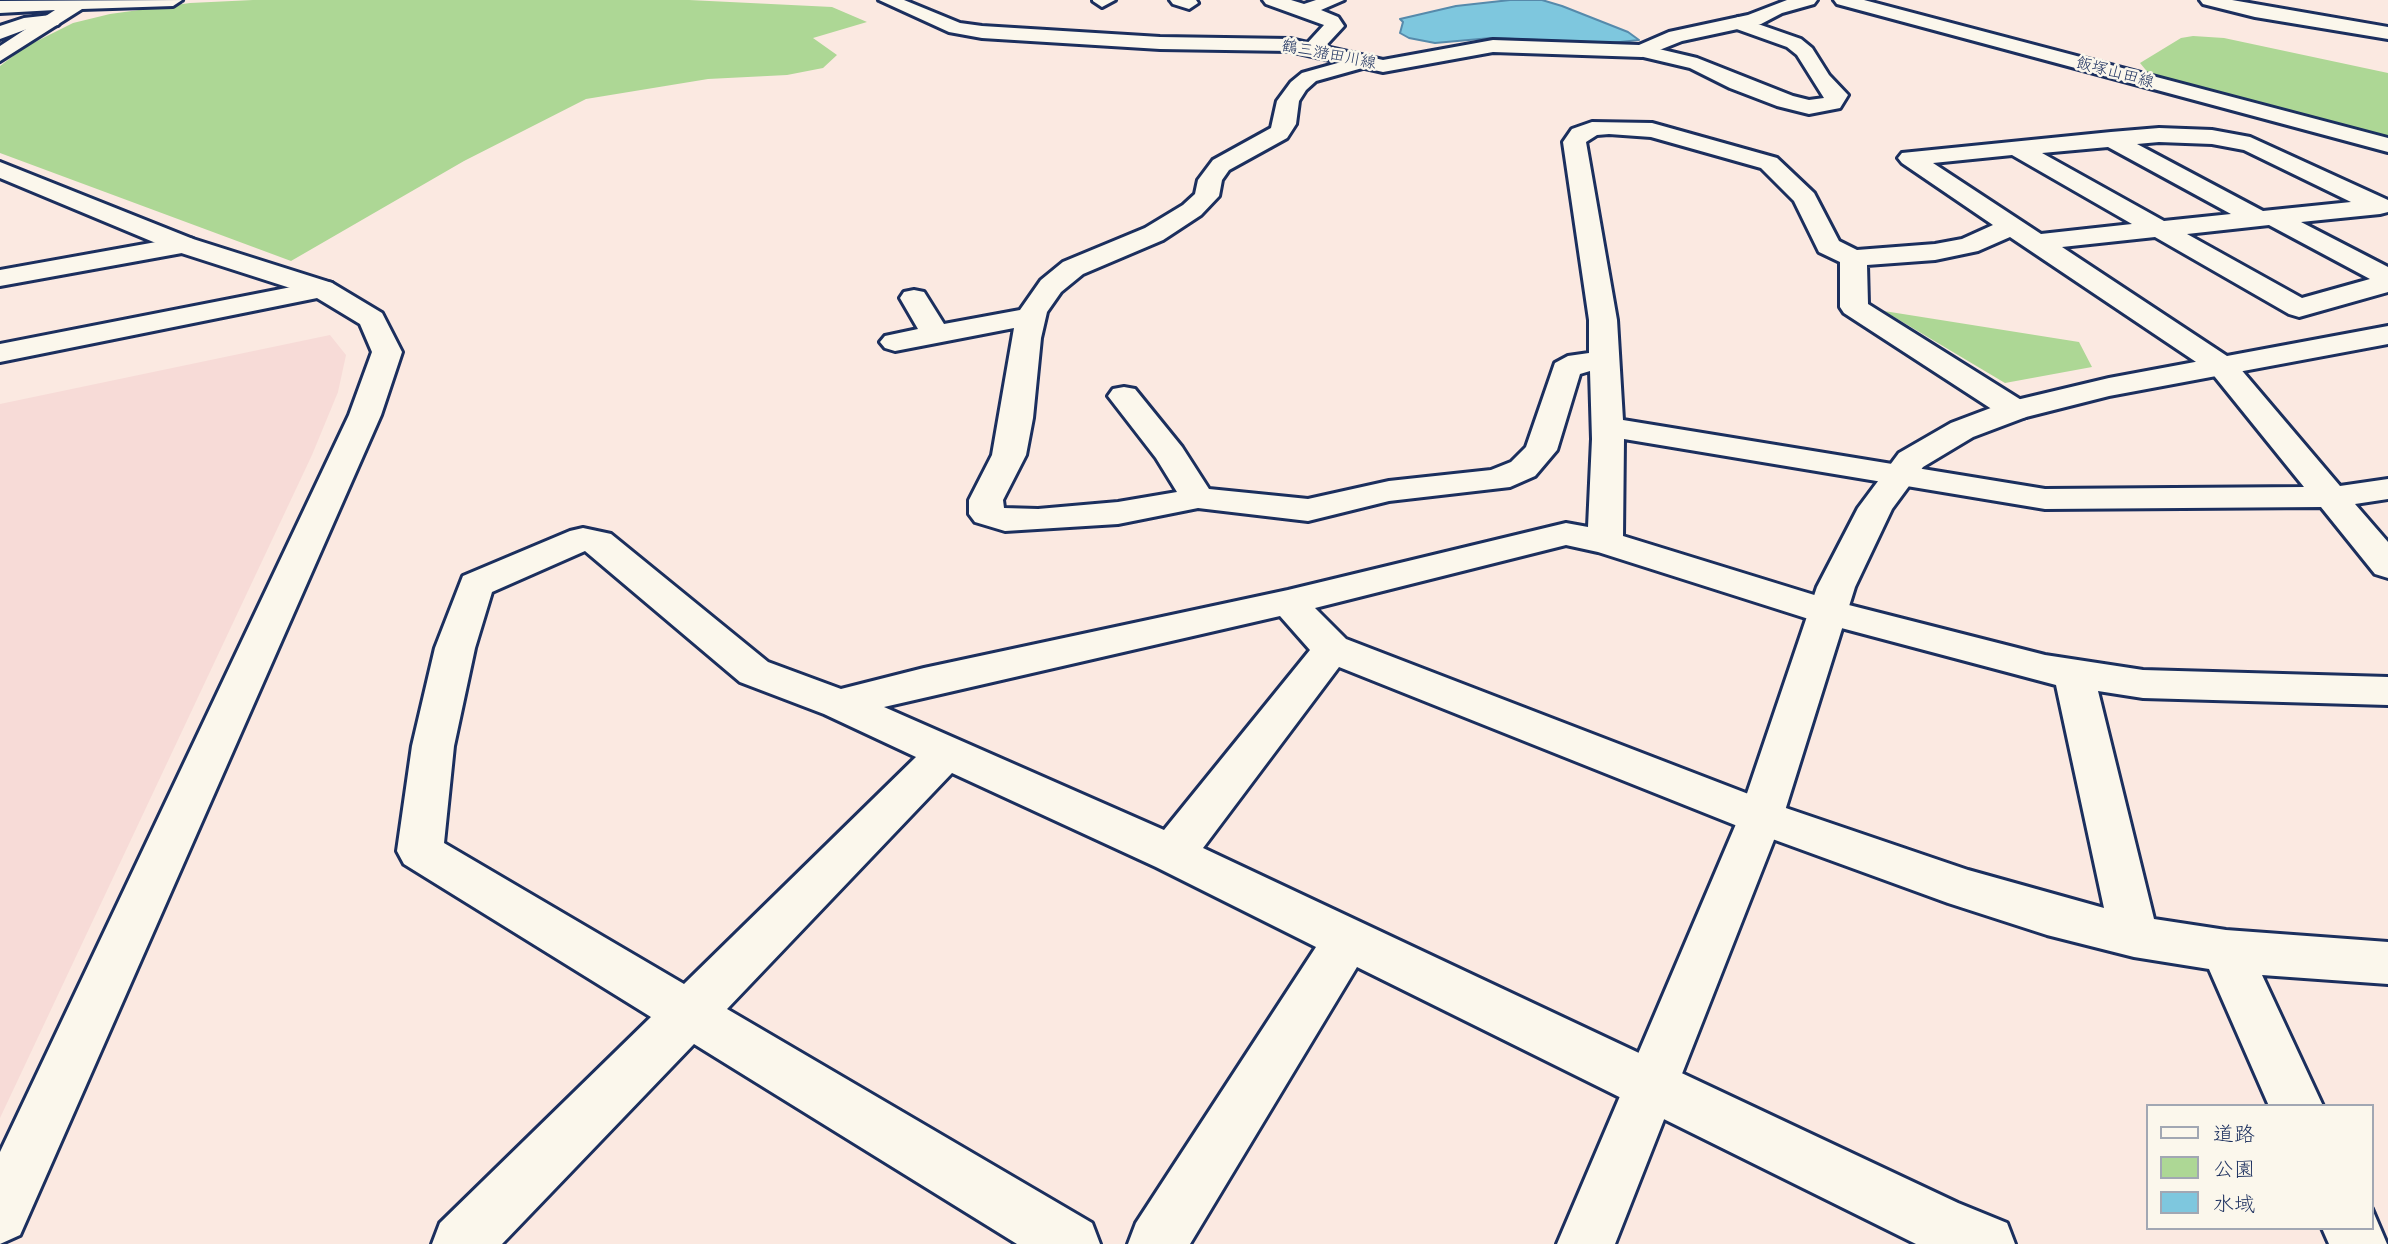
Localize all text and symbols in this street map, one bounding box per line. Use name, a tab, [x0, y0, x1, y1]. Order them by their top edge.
street label: 鶴三潴田川線	[1280, 36, 1378, 74]
street label: 飯塚山田線	[2074, 53, 2156, 93]
legend	[2146, 1104, 2374, 1230]
text: 道路	[2213, 1120, 2255, 1148]
text: 公園	[2213, 1155, 2255, 1183]
text: 水域	[2213, 1190, 2255, 1218]

